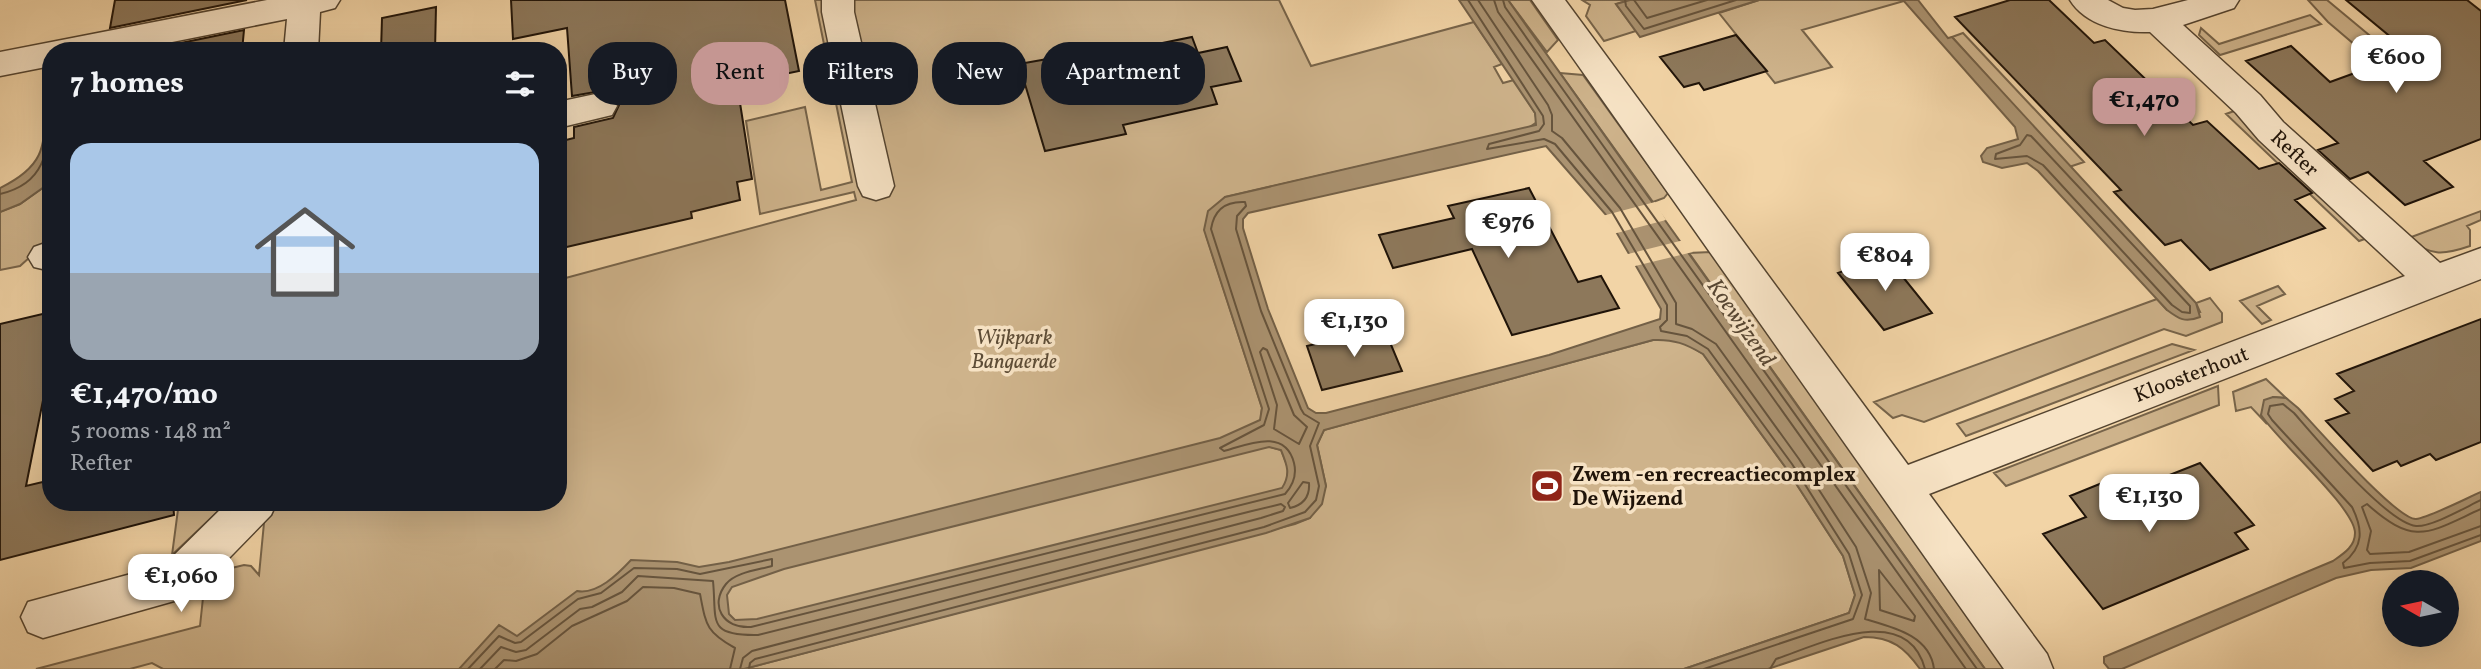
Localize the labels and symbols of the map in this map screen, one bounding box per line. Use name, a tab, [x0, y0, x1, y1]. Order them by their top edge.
pin: €600	[2355, 36, 2437, 95]
pin: €1,470	[2087, 78, 2201, 138]
street label: Refter	[2263, 124, 2325, 184]
pin: €976	[1467, 201, 1549, 260]
pin: €804	[1844, 233, 1926, 293]
water label: Koewijzend	[1698, 273, 1782, 374]
pin: €1,130	[1297, 300, 1411, 359]
park label: Wijkpark Bangaerde	[971, 324, 1057, 377]
street label: Kloosterhout	[2130, 340, 2253, 411]
place label: Zwem -en recreactiecomplex De Wijzend	[1572, 461, 1856, 514]
sports icon: Zwem -en recreactiecomplex De Wijzend	[1528, 467, 1566, 505]
pin: €1,130	[2092, 475, 2206, 534]
pin: €1,060	[124, 554, 238, 614]
north arrow	[2382, 570, 2459, 648]

